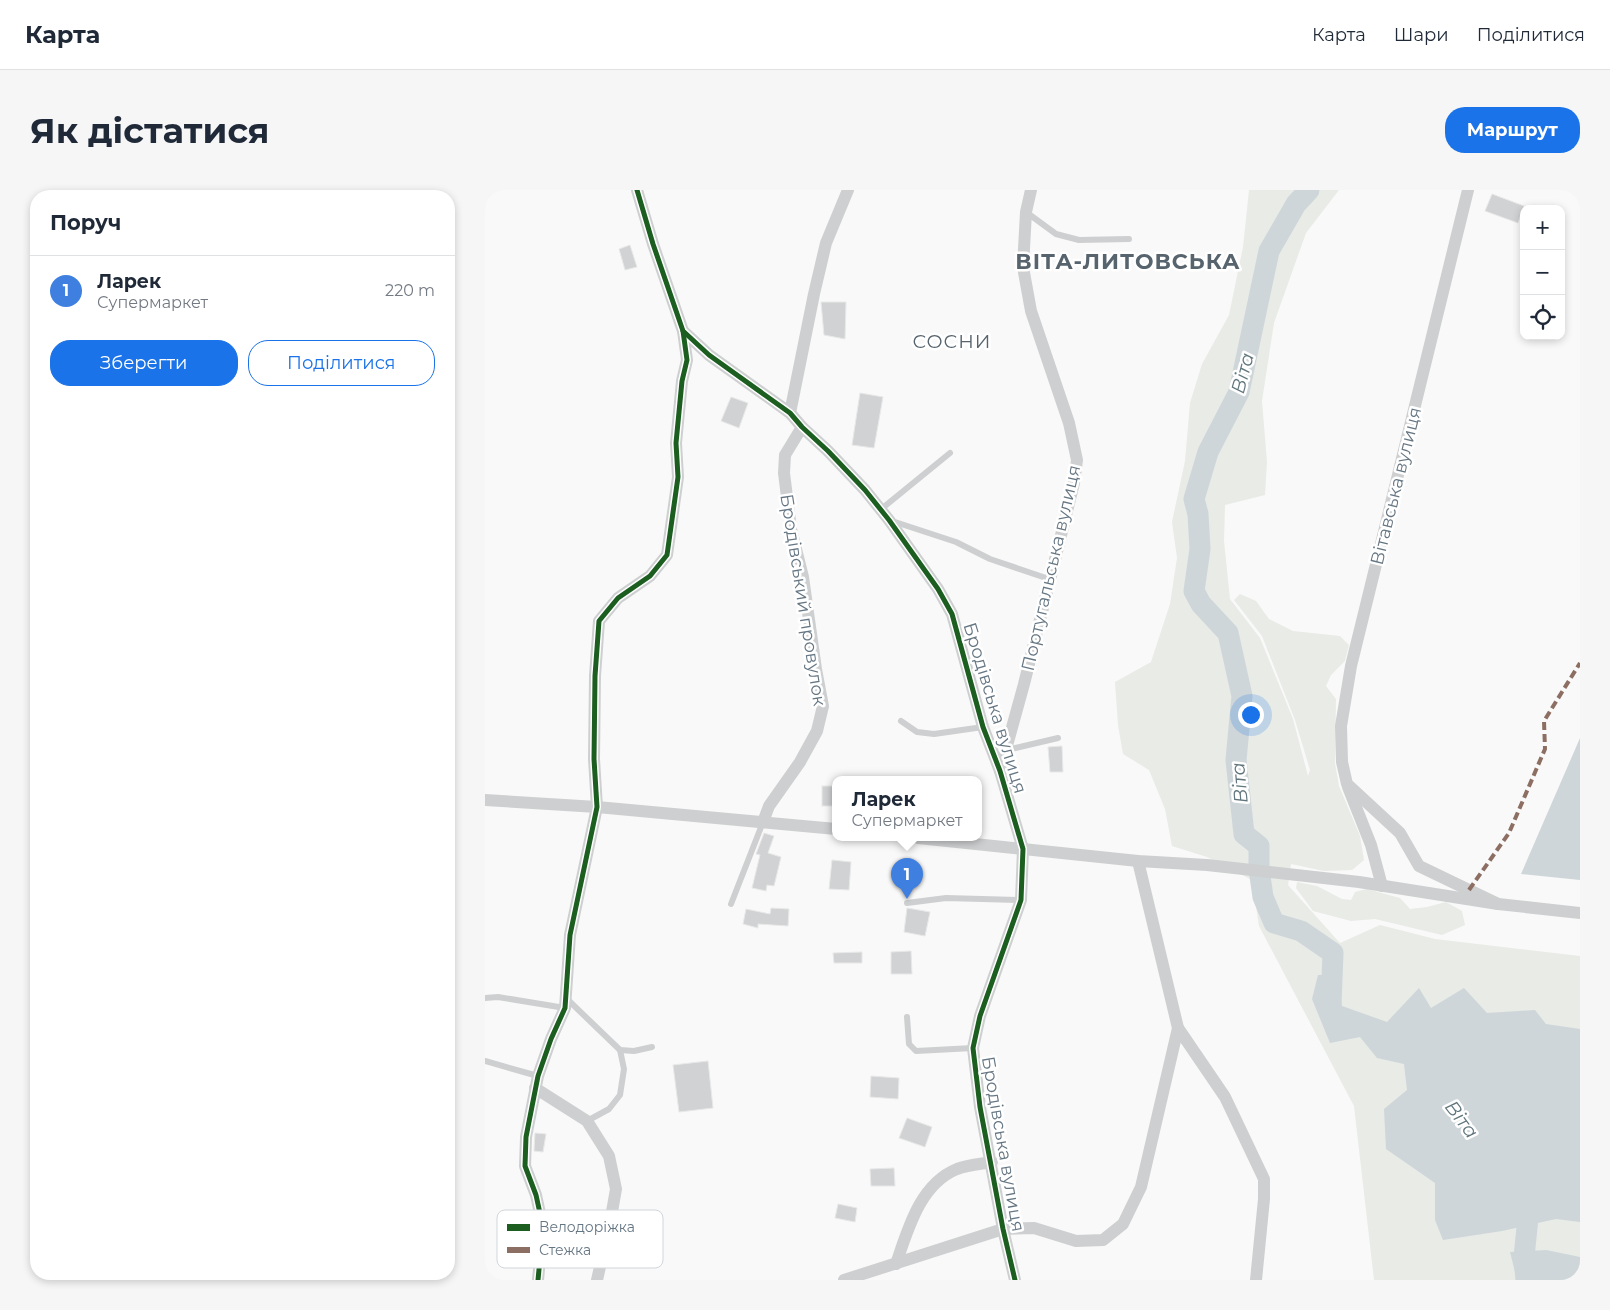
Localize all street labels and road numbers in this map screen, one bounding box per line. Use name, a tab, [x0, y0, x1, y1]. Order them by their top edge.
street label: Вітавська вулиця	[1366, 405, 1426, 567]
street label: Португальська вулиця	[1017, 463, 1085, 673]
street label: Бродівський провулок	[775, 492, 831, 708]
street label: Бродівська вулиця	[959, 620, 1031, 796]
street label: Бродівська вулиця	[977, 1055, 1029, 1233]

